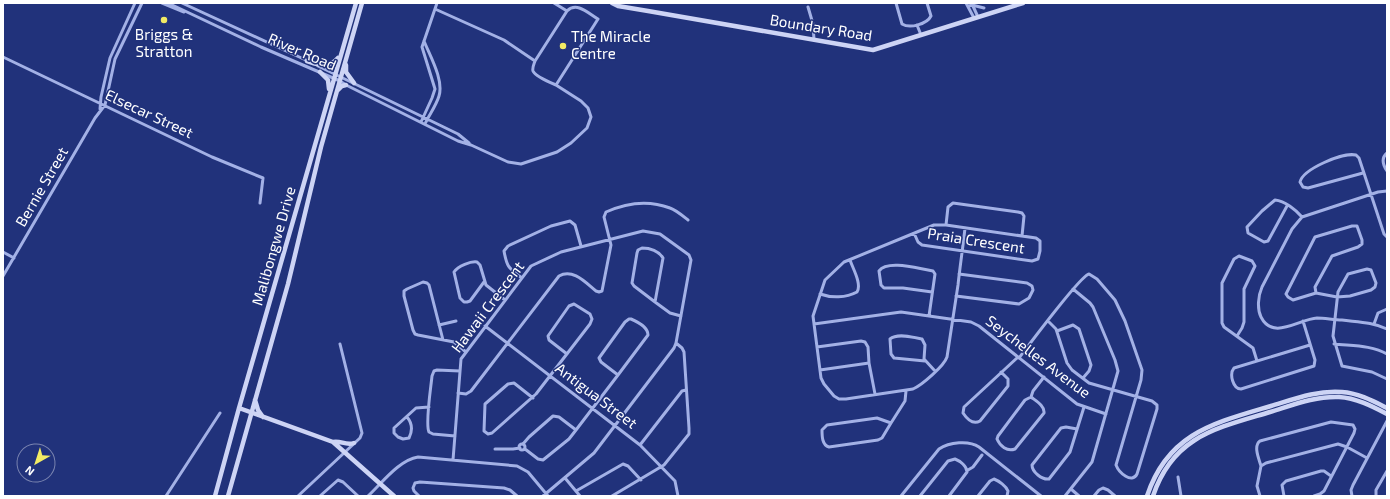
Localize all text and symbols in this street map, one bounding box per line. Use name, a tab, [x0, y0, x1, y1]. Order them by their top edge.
street label: Boundary Road	[769, 10, 874, 44]
marker: Briggs & Stratton	[159, 15, 169, 25]
place label: Briggs & Stratton	[135, 25, 193, 60]
place label: The Miracle Centre	[571, 27, 651, 62]
street label: River Road	[266, 29, 339, 74]
marker: The Miracle Centre	[558, 41, 568, 51]
street label: Elsecar Street	[103, 85, 196, 141]
street label: Bernie Street	[11, 143, 71, 229]
street label: Malibongwe Drive	[247, 184, 299, 307]
street label: Praia Crescent	[926, 223, 1026, 257]
street label: Hawaii Crescent	[447, 257, 527, 355]
street label: Seychelles Avenue	[983, 311, 1094, 401]
street label: Antigua Street	[552, 359, 641, 432]
north arrow	[16, 443, 56, 483]
text: N	[22, 464, 37, 479]

